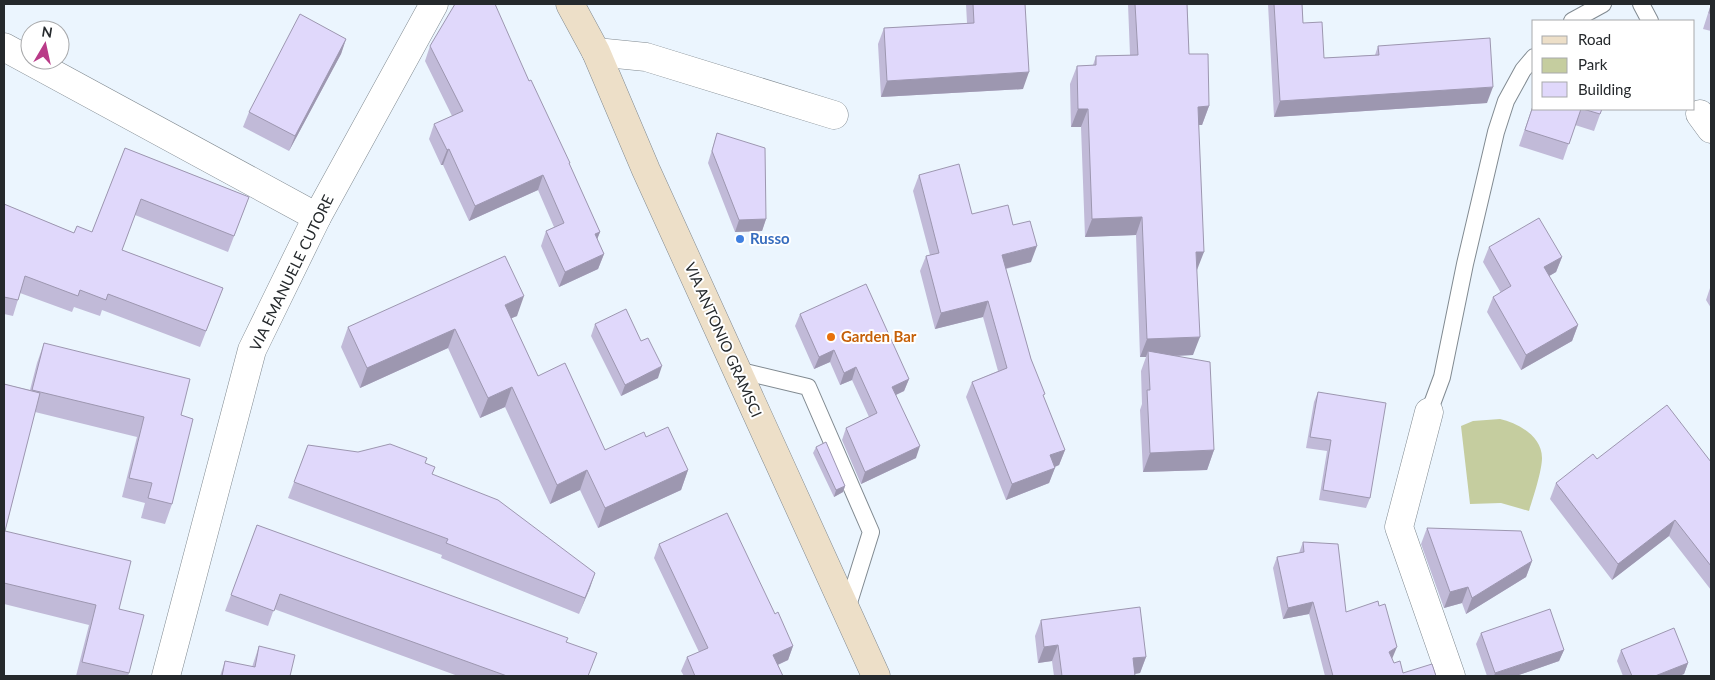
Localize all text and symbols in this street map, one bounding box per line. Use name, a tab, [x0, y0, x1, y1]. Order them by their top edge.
north arrow	[20, 20, 70, 70]
legend	[1532, 20, 1695, 110]
text: N	[40, 22, 54, 41]
text: Road	[1578, 30, 1611, 48]
text: Park	[1578, 55, 1608, 73]
text: Building	[1578, 80, 1631, 98]
street label: VIA EMANUELE CUTORE	[245, 192, 337, 354]
place label: Russo	[750, 229, 790, 247]
marker: Russo	[734, 233, 746, 245]
street label: VIA ANTONIO GRAMSCI	[682, 259, 766, 420]
place label: Garden Bar	[841, 327, 917, 345]
marker: Garden Bar	[825, 331, 837, 343]

